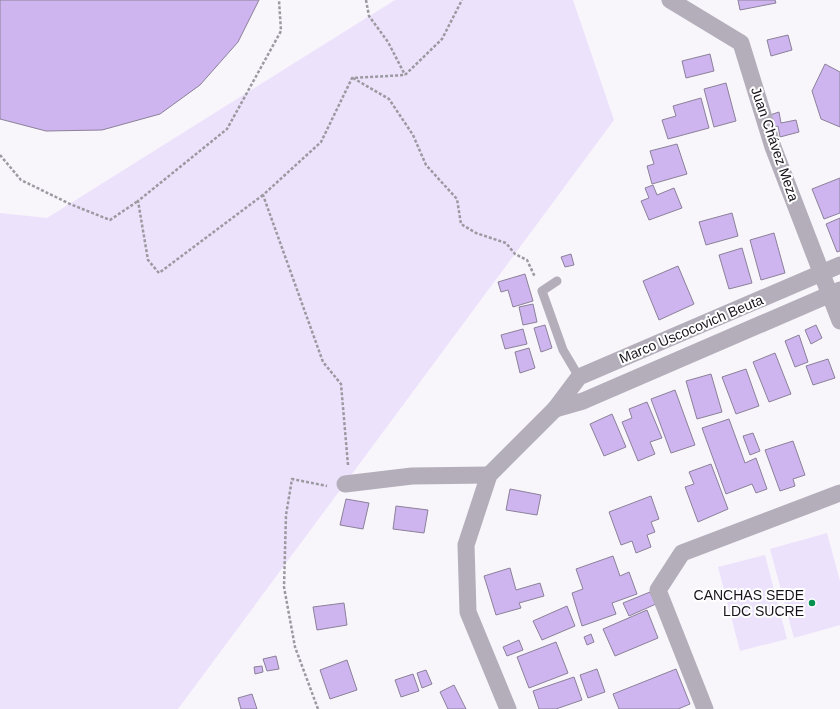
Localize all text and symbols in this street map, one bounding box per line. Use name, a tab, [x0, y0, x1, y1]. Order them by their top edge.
street label: Juan Chávez Meza	[748, 85, 802, 203]
street label: Marco Uscocovich Beuta	[617, 291, 766, 367]
place label: CANCHAS SEDE LDC SUCRE	[694, 587, 804, 619]
marker: CANCHAS SEDE LDC SUCRE	[807, 598, 817, 608]

